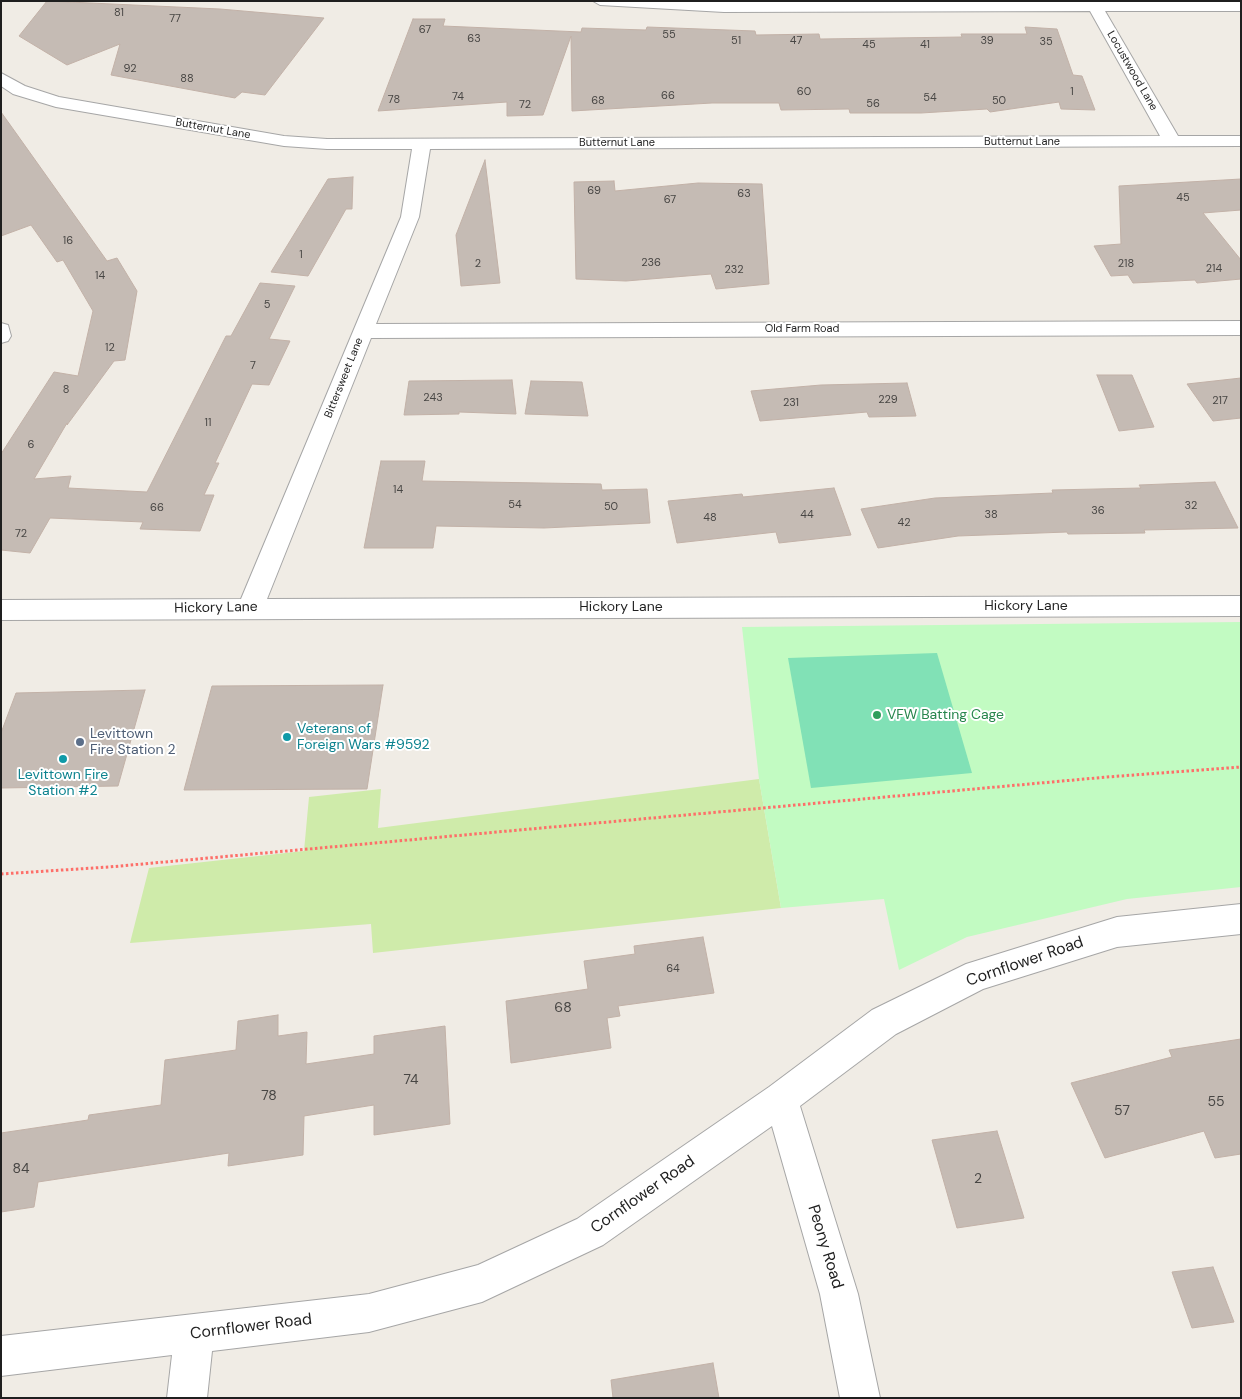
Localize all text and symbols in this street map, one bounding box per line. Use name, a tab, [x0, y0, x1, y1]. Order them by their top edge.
house number: 81	[114, 6, 124, 20]
house number: 77	[169, 12, 181, 26]
house number: 67	[419, 23, 431, 37]
house number: 55	[662, 28, 676, 42]
street label: Locustwood Lane	[1104, 29, 1160, 113]
house number: 63	[467, 32, 481, 46]
house number: 51	[731, 34, 741, 48]
house number: 47	[790, 34, 802, 48]
house number: 39	[980, 34, 994, 48]
house number: 35	[1039, 35, 1053, 49]
house number: 45	[862, 38, 876, 52]
house number: 41	[920, 38, 930, 52]
house number: 92	[123, 62, 137, 76]
house number: 88	[180, 72, 194, 86]
house number: 60	[797, 85, 811, 99]
house number: 1	[1070, 85, 1074, 99]
house number: 66	[661, 89, 675, 103]
house number: 74	[452, 90, 464, 104]
house number: 54	[923, 91, 937, 105]
house number: 78	[388, 93, 400, 107]
house number: 68	[591, 94, 605, 108]
house number: 50	[992, 94, 1006, 108]
house number: 56	[866, 97, 880, 111]
house number: 72	[519, 98, 531, 112]
street label: Butternut Lane	[174, 116, 252, 142]
street label: Butternut Lane	[984, 135, 1060, 149]
street label: Butternut Lane	[579, 136, 655, 150]
house number: 69	[587, 184, 601, 198]
house number: 63	[737, 187, 751, 201]
house number: 45	[1176, 191, 1190, 205]
house number: 67	[664, 193, 676, 207]
house number: 16	[63, 234, 73, 248]
house number: 1	[299, 248, 303, 262]
house number: 236	[641, 256, 661, 270]
house number: 2	[475, 257, 481, 271]
house number: 218	[1118, 257, 1134, 271]
house number: 214	[1206, 262, 1222, 276]
house number: 232	[724, 263, 744, 277]
house number: 14	[95, 269, 105, 283]
house number: 5	[264, 298, 270, 312]
street label: Old Farm Road	[765, 322, 839, 336]
street label: Bittersweet Lane	[322, 336, 366, 420]
house number: 12	[105, 341, 115, 355]
house number: 7	[250, 359, 256, 373]
house number: 8	[63, 383, 69, 397]
house number: 243	[423, 391, 443, 405]
house number: 229	[878, 393, 898, 407]
house number: 217	[1212, 394, 1228, 408]
house number: 231	[783, 396, 799, 410]
house number: 11	[205, 416, 211, 430]
house number: 6	[28, 438, 34, 452]
house number: 14	[393, 483, 403, 497]
house number: 54	[508, 498, 522, 512]
house number: 32	[1185, 499, 1197, 513]
house number: 50	[604, 500, 618, 514]
house number: 66	[150, 501, 164, 515]
house number: 36	[1091, 504, 1105, 518]
house number: 44	[800, 508, 814, 522]
house number: 38	[984, 508, 998, 522]
house number: 48	[703, 511, 717, 525]
house number: 42	[897, 516, 911, 530]
house number: 72	[15, 527, 27, 541]
street label: Hickory Lane	[984, 598, 1068, 614]
street label: Hickory Lane	[174, 599, 258, 617]
street label: Hickory Lane	[579, 599, 663, 615]
place label: VFW Batting Cage	[887, 707, 1004, 723]
marker: VFW Batting Cage	[871, 709, 883, 721]
place label: Veterans of Foreign Wars #9592	[297, 721, 430, 754]
place label: Levittown Fire Station 2	[90, 726, 175, 759]
marker: Veterans of Foreign Wars #9592	[281, 731, 293, 743]
marker: Levittown Fire Station 2	[74, 736, 86, 748]
marker: Levittown Fire Station #2	[57, 753, 69, 765]
place label: Levittown Fire Station #2	[18, 767, 108, 800]
street label: Cornflower Road	[964, 933, 1086, 991]
house number: 64	[666, 962, 680, 976]
house number: 68	[554, 1000, 572, 1016]
house number: 74	[403, 1072, 419, 1088]
house number: 78	[261, 1088, 277, 1104]
house number: 55	[1207, 1094, 1225, 1110]
house number: 57	[1114, 1103, 1130, 1119]
street label: Cornflower Road	[587, 1152, 699, 1238]
house number: 84	[12, 1161, 30, 1177]
house number: 2	[974, 1171, 982, 1187]
street label: Peony Road	[803, 1203, 847, 1291]
street label: Cornflower Road	[189, 1310, 313, 1344]

